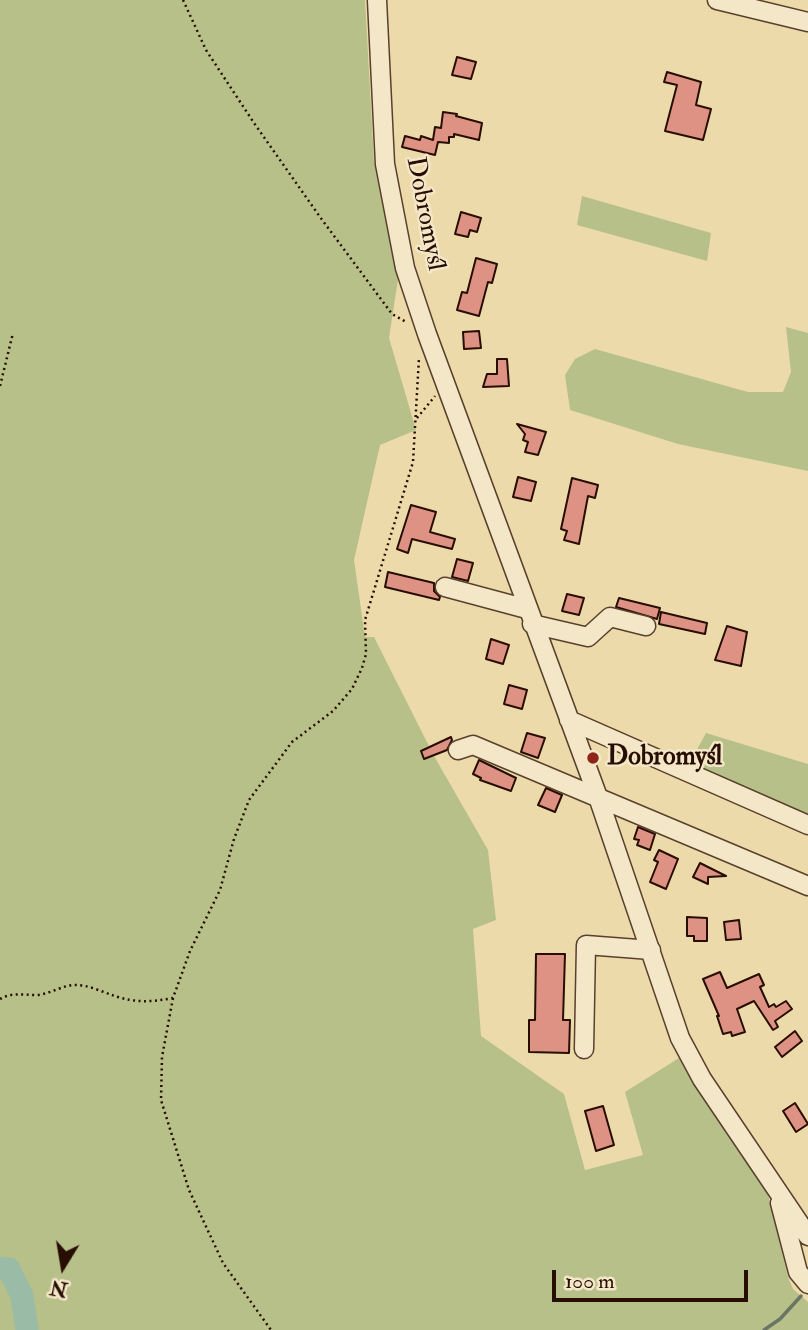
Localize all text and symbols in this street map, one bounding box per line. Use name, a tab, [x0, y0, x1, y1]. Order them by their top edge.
street label: Dobromyśl	[398, 154, 450, 274]
place label: Dobromyśl	[607, 742, 722, 774]
marker: Dobromyśl	[585, 750, 601, 766]
north arrow	[28, 1232, 98, 1302]
scale bar	[556, 1256, 752, 1300]
text: 100 m	[565, 1268, 615, 1295]
text: N	[48, 1274, 70, 1301]

